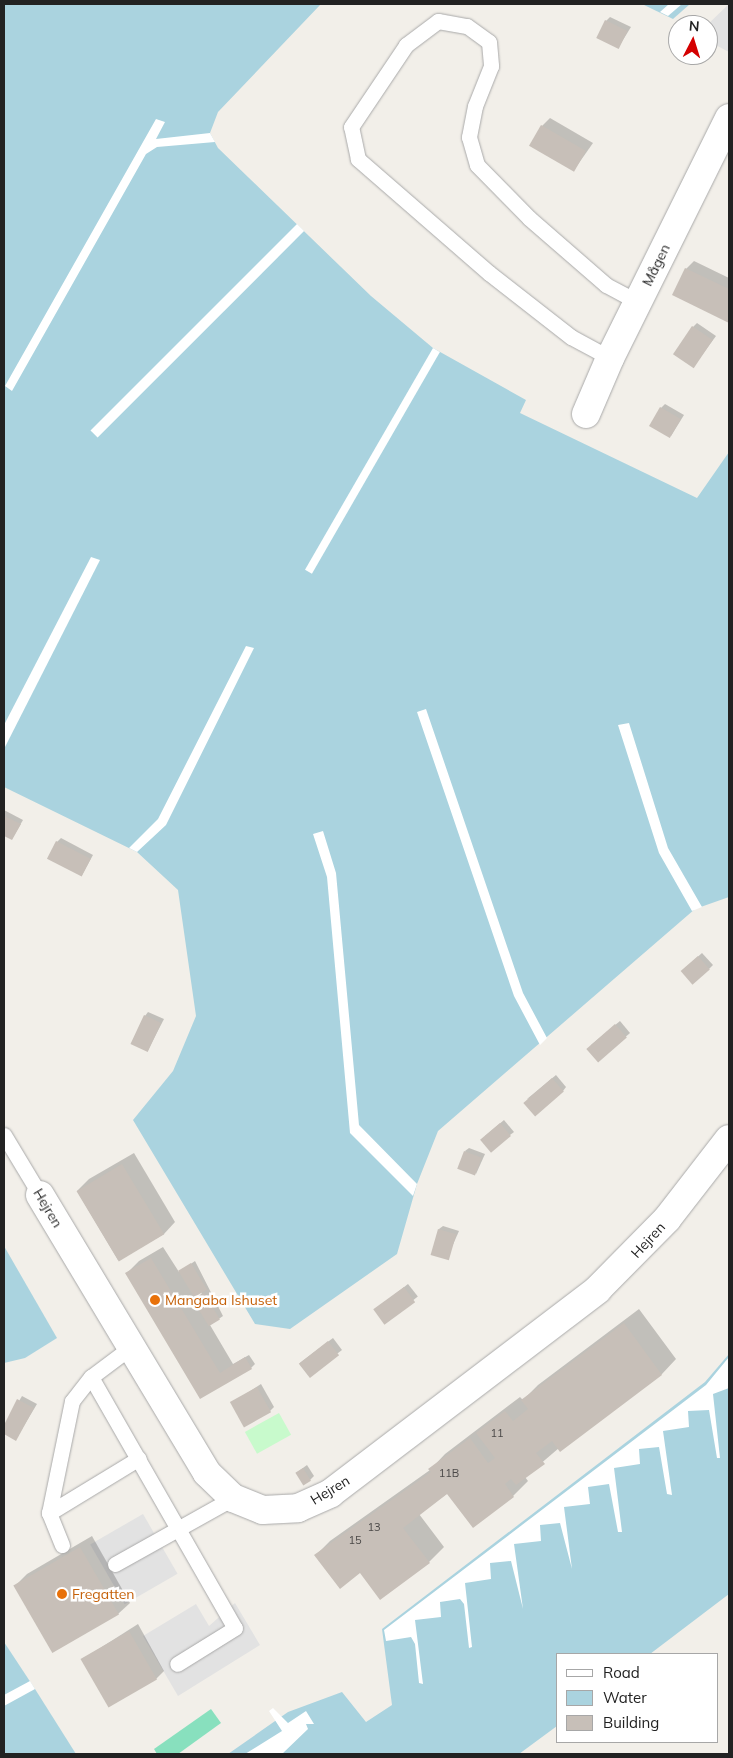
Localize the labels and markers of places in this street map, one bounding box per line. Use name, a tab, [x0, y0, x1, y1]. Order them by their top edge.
place label: Mangaba Ishuset	[165, 1292, 277, 1308]
marker: Mangaba Ishuset	[149, 1294, 161, 1306]
place label: Fregatten	[72, 1586, 135, 1602]
marker: Fregatten	[56, 1588, 68, 1600]

